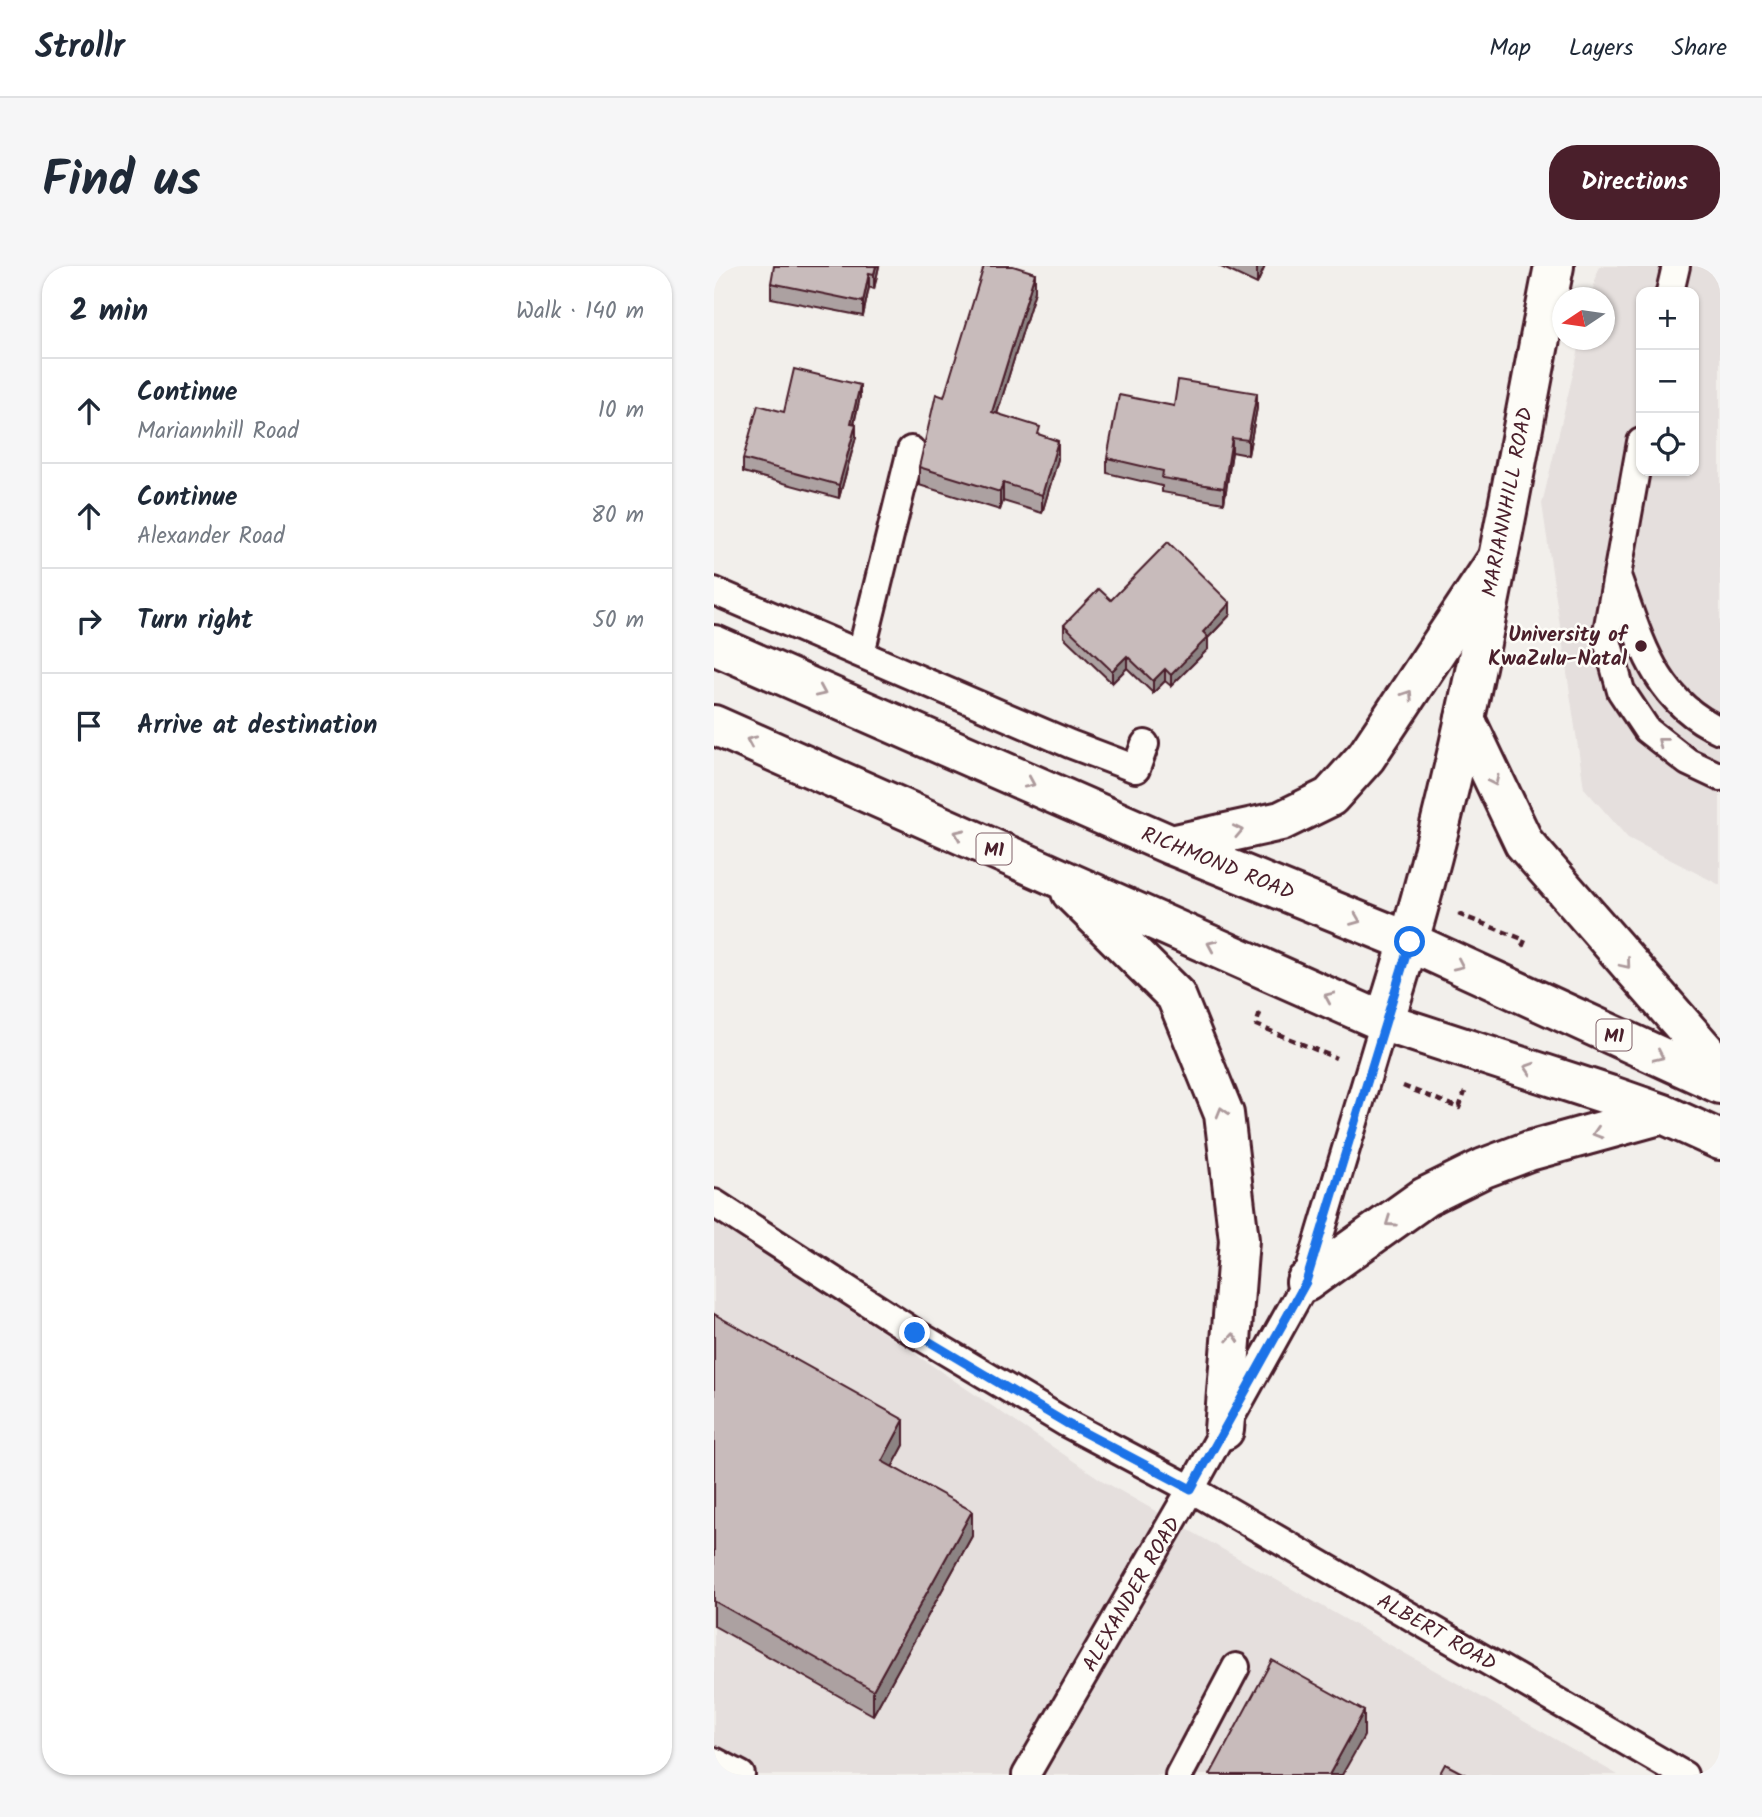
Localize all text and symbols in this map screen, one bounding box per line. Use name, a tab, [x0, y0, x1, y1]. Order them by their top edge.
text: Strollr	[35, 22, 125, 75]
text: Map	[1489, 29, 1531, 68]
text: Layers	[1569, 29, 1633, 68]
text: Share	[1671, 29, 1727, 68]
text: Find us	[42, 143, 200, 221]
button: Directions	[1549, 145, 1720, 220]
north arrow	[1552, 287, 1615, 350]
map controls	[1636, 287, 1699, 476]
button: +	[1636, 287, 1699, 350]
text: 2 min	[70, 288, 148, 336]
text: Walk · 140 m	[516, 294, 644, 330]
button: −	[1636, 350, 1699, 413]
text: Continue	[137, 372, 238, 414]
icon: ahead	[70, 392, 108, 430]
text: 10 m	[598, 393, 644, 429]
street label: MARIANNHILL ROAD	[1474, 405, 1543, 600]
button: locate	[1636, 413, 1699, 476]
text: Mariannhill Road	[137, 414, 299, 450]
text: Continue	[137, 477, 238, 519]
icon: ahead	[70, 497, 108, 535]
text: 80 m	[591, 498, 644, 534]
text: Alexander Road	[137, 519, 285, 555]
text: Turn right	[137, 600, 253, 642]
icon: right	[70, 602, 108, 640]
text: 50 m	[593, 603, 644, 639]
place label: University of KwaZulu-Natal	[1488, 619, 1629, 676]
marker: University of KwaZulu-Natal	[1633, 638, 1649, 654]
one-way arrow	[814, 684, 827, 698]
one-way arrow	[1399, 690, 1412, 703]
text: Arrive at destination	[137, 705, 377, 747]
icon: arrive	[70, 707, 108, 745]
one-way arrow	[746, 735, 758, 749]
one-way arrow	[1657, 737, 1670, 750]
one-way arrow	[1486, 774, 1500, 786]
one-way arrow	[1023, 775, 1035, 789]
street label: RICHMOND ROAD	[1136, 819, 1299, 910]
one-way arrow	[1232, 824, 1244, 839]
one-way arrow	[953, 828, 966, 842]
road number: M1	[976, 834, 1012, 864]
one-way arrow	[1349, 912, 1361, 926]
route start	[1394, 926, 1425, 957]
one-way arrow	[1206, 939, 1219, 953]
one-way arrow	[1618, 956, 1631, 968]
one-way arrow	[1452, 957, 1464, 971]
one-way arrow	[1324, 991, 1336, 1005]
road number: M1	[1597, 1020, 1632, 1050]
one-way arrow	[1652, 1048, 1664, 1062]
one-way arrow	[1523, 1062, 1535, 1077]
one-way arrow	[1216, 1107, 1231, 1119]
one-way arrow	[1592, 1125, 1604, 1140]
one-way arrow	[1385, 1214, 1398, 1226]
route end	[899, 1317, 930, 1348]
one-way arrow	[1225, 1332, 1240, 1343]
street label: ALEXANDER ROAD	[1074, 1511, 1190, 1679]
street label: ALBERT ROAD	[1370, 1586, 1502, 1681]

